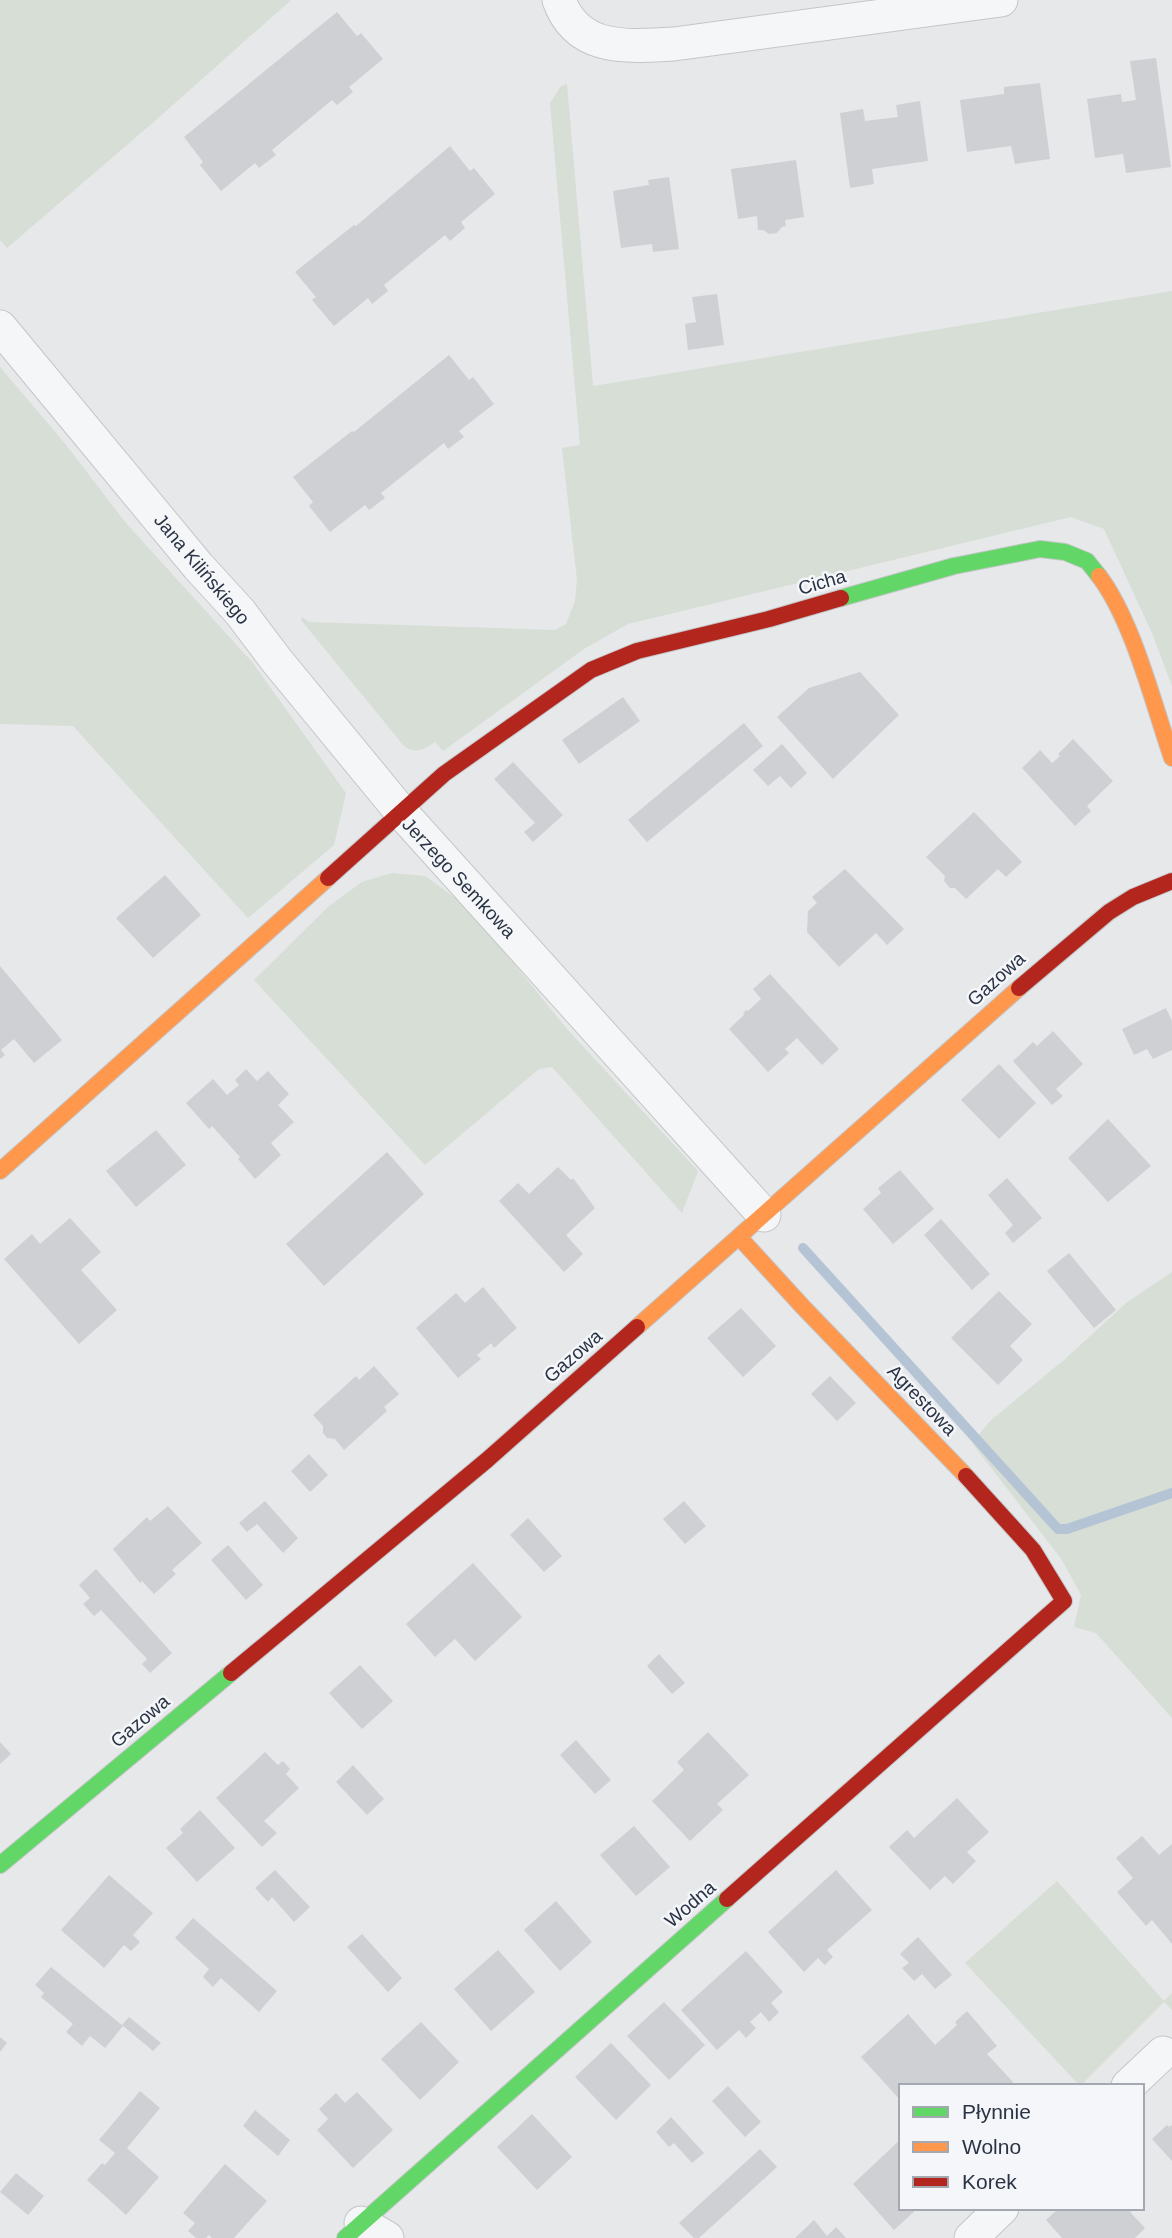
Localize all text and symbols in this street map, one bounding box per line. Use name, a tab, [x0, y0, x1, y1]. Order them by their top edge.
street label: Jana Kilińskiego	[150, 510, 254, 628]
street label: Cicha	[796, 565, 849, 599]
street label: Jerzego Semkowa	[398, 814, 520, 943]
street label: Gazowa	[963, 948, 1029, 1010]
street label: Gazowa	[540, 1325, 607, 1387]
street label: Agrestowa	[883, 1360, 961, 1440]
street label: Gazowa	[107, 1690, 174, 1751]
street label: Wodna	[661, 1876, 720, 1932]
legend	[899, 2084, 1144, 2210]
text: Płynnie	[962, 2100, 1031, 2123]
text: Wolno	[962, 2135, 1021, 2158]
text: Korek	[962, 2170, 1017, 2193]

